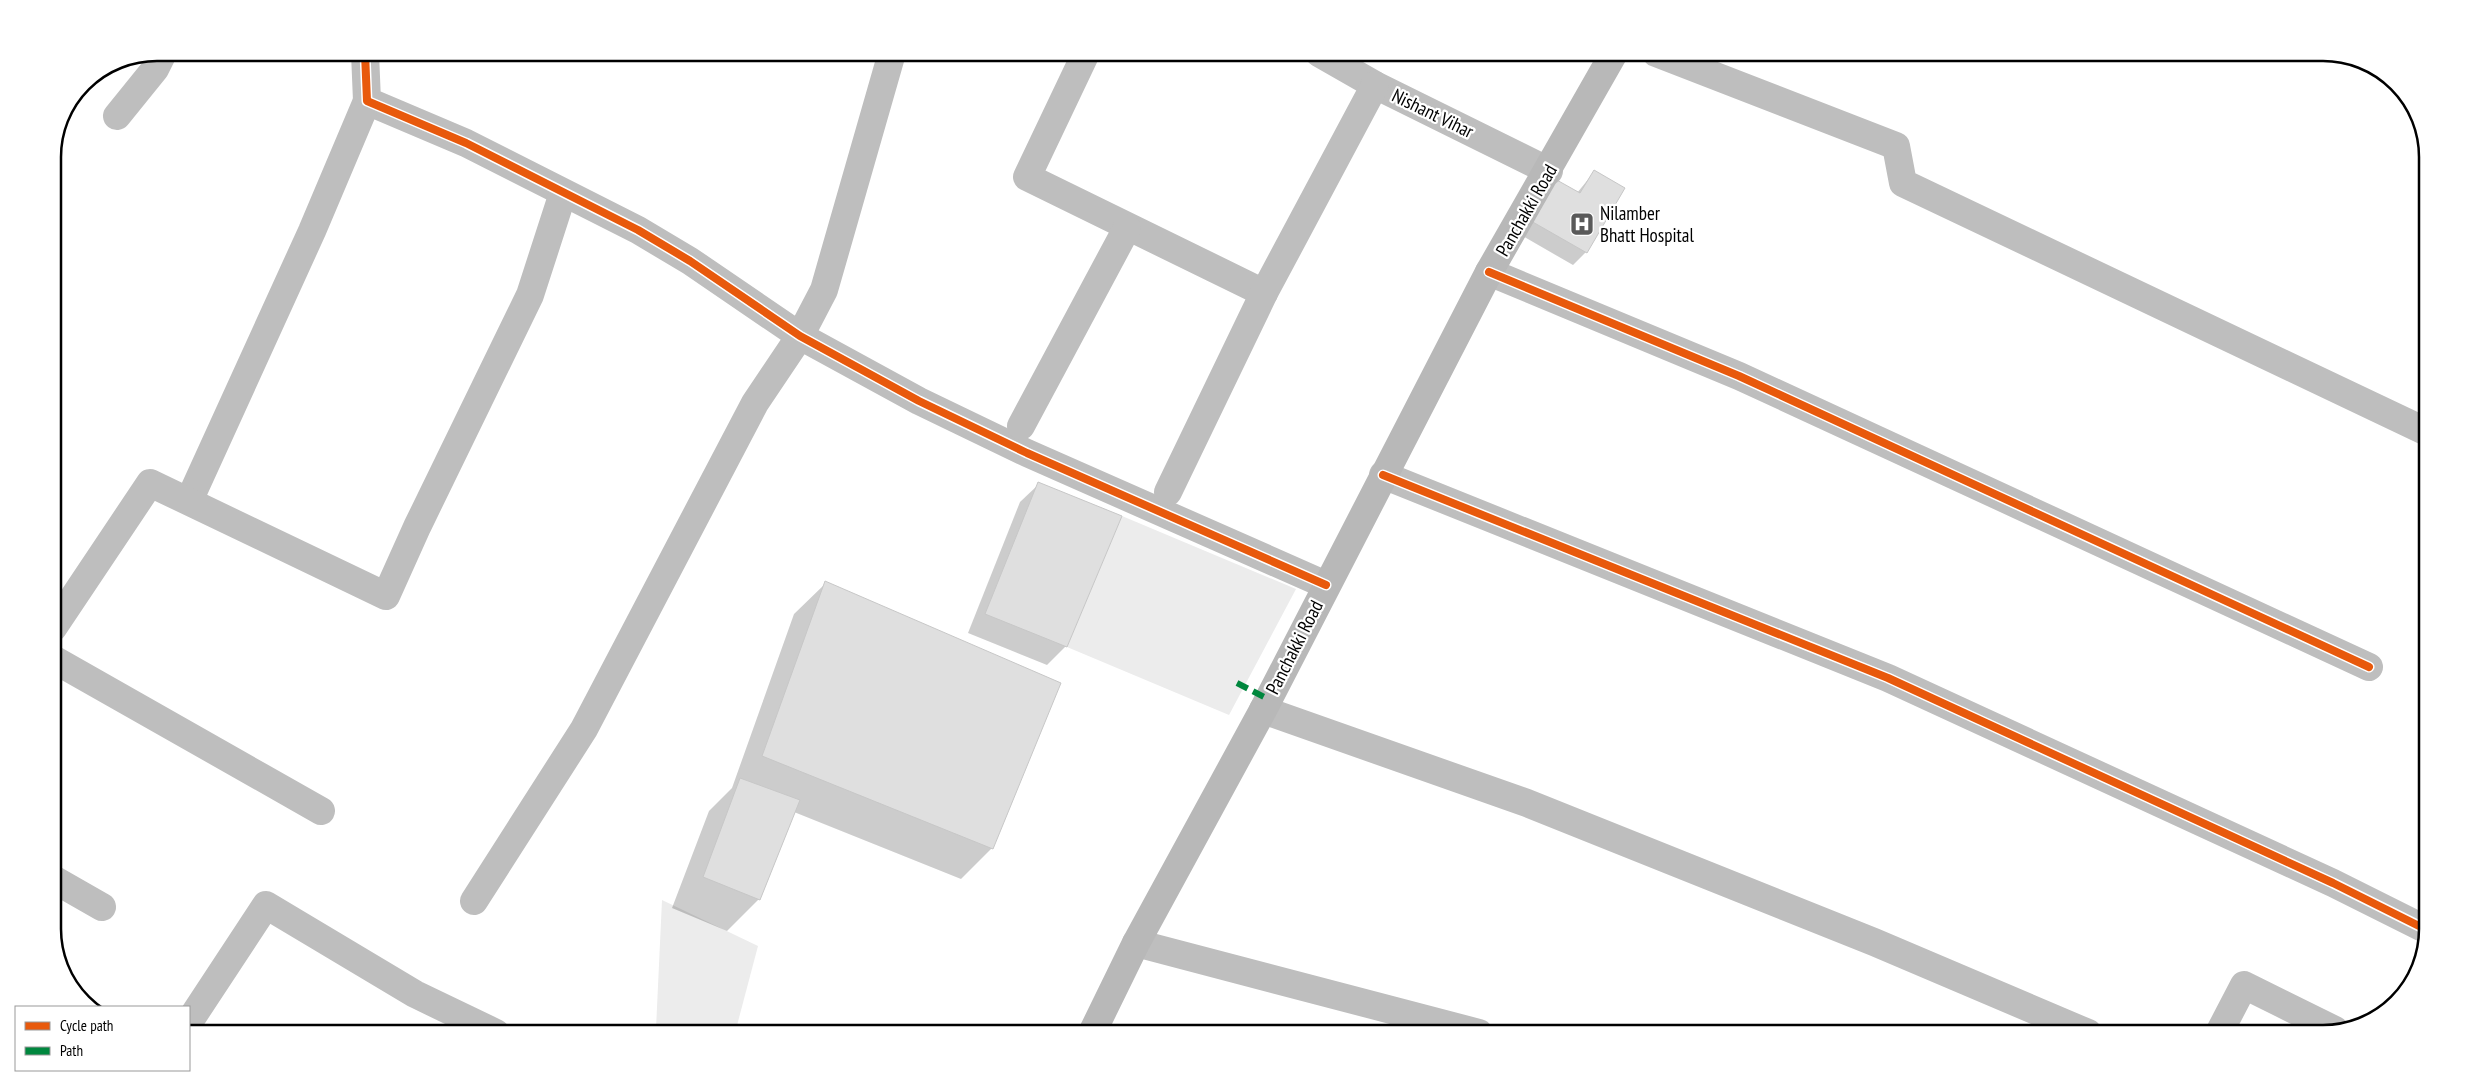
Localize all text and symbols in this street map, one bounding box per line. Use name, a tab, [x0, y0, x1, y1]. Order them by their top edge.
street label: Nishant Vihar	[1388, 83, 1478, 143]
street label: Panchakki Road	[1490, 160, 1562, 260]
place label: Nilamber Bhatt Hospital	[1600, 201, 1694, 247]
hospital icon: Nilamber Bhatt Hospital	[1569, 211, 1595, 237]
street label: Panchakki Road	[1260, 596, 1328, 698]
legend	[15, 1006, 190, 1071]
text: Cycle path	[60, 1016, 113, 1035]
text: Path	[60, 1041, 83, 1060]

